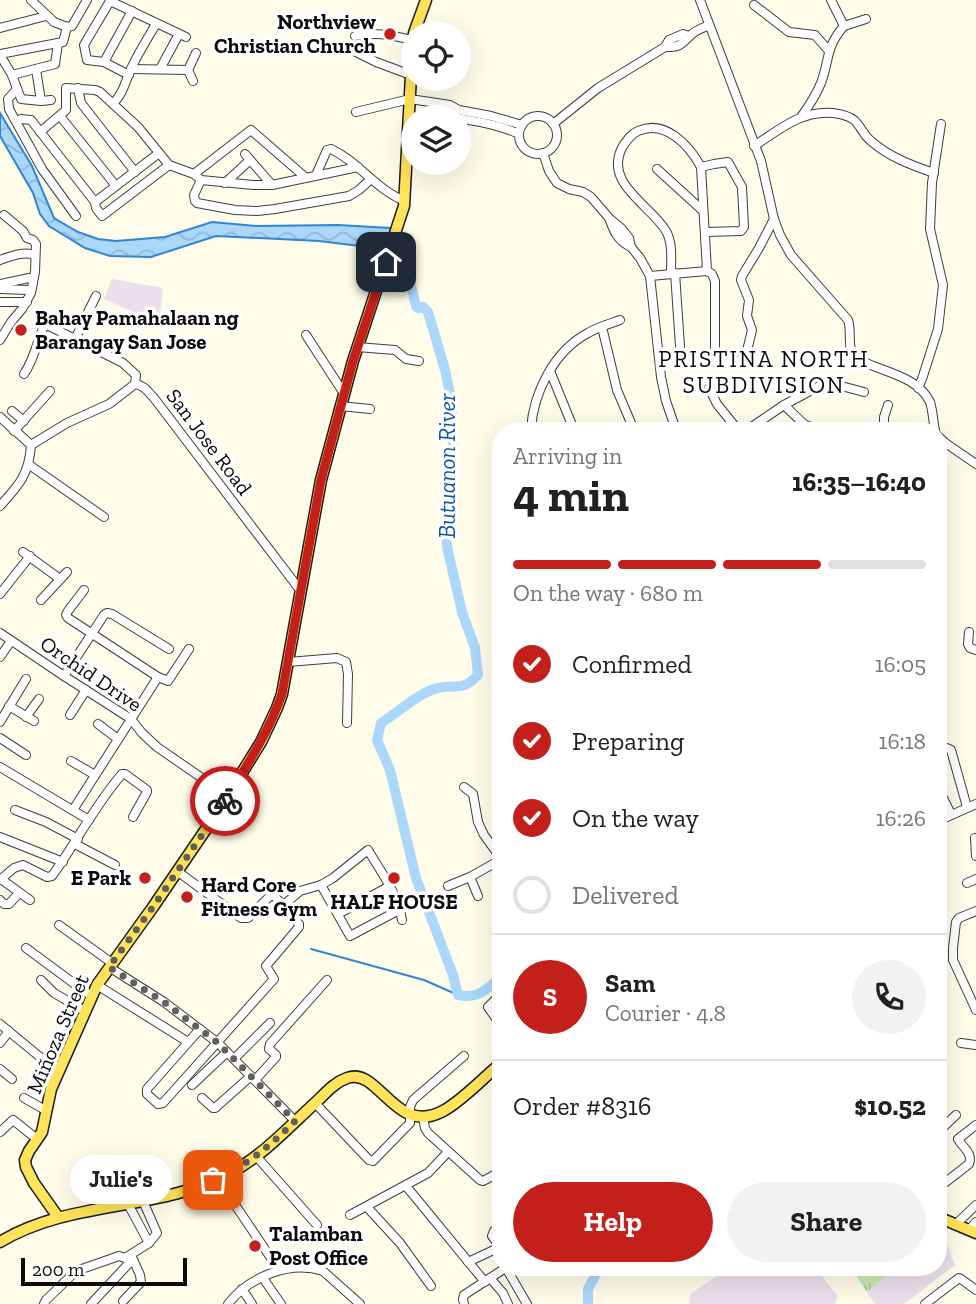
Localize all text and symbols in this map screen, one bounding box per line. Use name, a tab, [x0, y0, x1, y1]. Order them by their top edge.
place label: Northview Christian Church	[214, 9, 376, 58]
map controls	[401, 21, 471, 175]
button: locate	[401, 21, 471, 91]
marker: Northview Christian Church	[382, 26, 398, 42]
button: layers	[401, 105, 471, 175]
pin	[356, 232, 416, 292]
icon: home	[367, 243, 405, 281]
place label: Bahay Pamahalaan ng Barangay San Jose	[35, 305, 239, 354]
marker: Bahay Pamahalaan ng Barangay San Jose	[13, 322, 29, 338]
district label: PRISTINA NORTH SUBDIVISION	[658, 345, 870, 399]
street label: San Jose Road	[161, 384, 258, 500]
water label: Butuanon River	[433, 393, 461, 539]
text: Arriving in	[513, 442, 622, 470]
text: 16:35–16:40	[792, 466, 926, 498]
text: 4 min	[513, 468, 629, 523]
text: On the way · 680 m	[513, 579, 703, 607]
street label: Orchid Drive	[36, 630, 147, 717]
icon: check	[513, 645, 551, 683]
text: Confirmed	[572, 648, 692, 680]
text: 16:05	[875, 650, 926, 678]
icon: check	[513, 722, 551, 760]
text: Preparing	[572, 725, 684, 757]
text: 16:18	[879, 727, 926, 755]
courier	[190, 766, 260, 836]
icon: bike	[206, 782, 244, 820]
icon: check	[513, 799, 551, 837]
text: On the way	[572, 802, 699, 834]
text: 16:26	[876, 804, 926, 832]
place label: E Park	[71, 865, 131, 890]
marker: E Park	[137, 870, 153, 886]
marker: HALF HOUSE	[386, 870, 402, 886]
place label: Hard Core Fitness Gym	[201, 872, 318, 921]
text: Delivered	[572, 879, 679, 911]
marker: Hard Core Fitness Gym	[179, 889, 195, 905]
place label: HALF HOUSE	[330, 889, 458, 914]
button: phone	[852, 960, 926, 1034]
text: Sam	[605, 967, 655, 999]
street label: Miñoza Street	[21, 970, 94, 1097]
text: S	[543, 981, 557, 1013]
text: Courier · 4.8	[605, 999, 726, 1027]
text: Order #8316	[513, 1090, 652, 1122]
text: $10.52	[854, 1090, 926, 1122]
pin	[183, 1150, 243, 1210]
callout: Julie's	[69, 1156, 171, 1204]
icon: bag	[194, 1161, 232, 1199]
text: Julie's	[89, 1165, 153, 1193]
button: Help	[513, 1182, 713, 1262]
button: Share	[727, 1182, 926, 1262]
place label: Talamban Post Office	[269, 1221, 368, 1270]
marker: Talamban Post Office	[247, 1238, 263, 1254]
scale bar	[21, 1255, 187, 1287]
text: 200 m	[32, 1258, 84, 1281]

